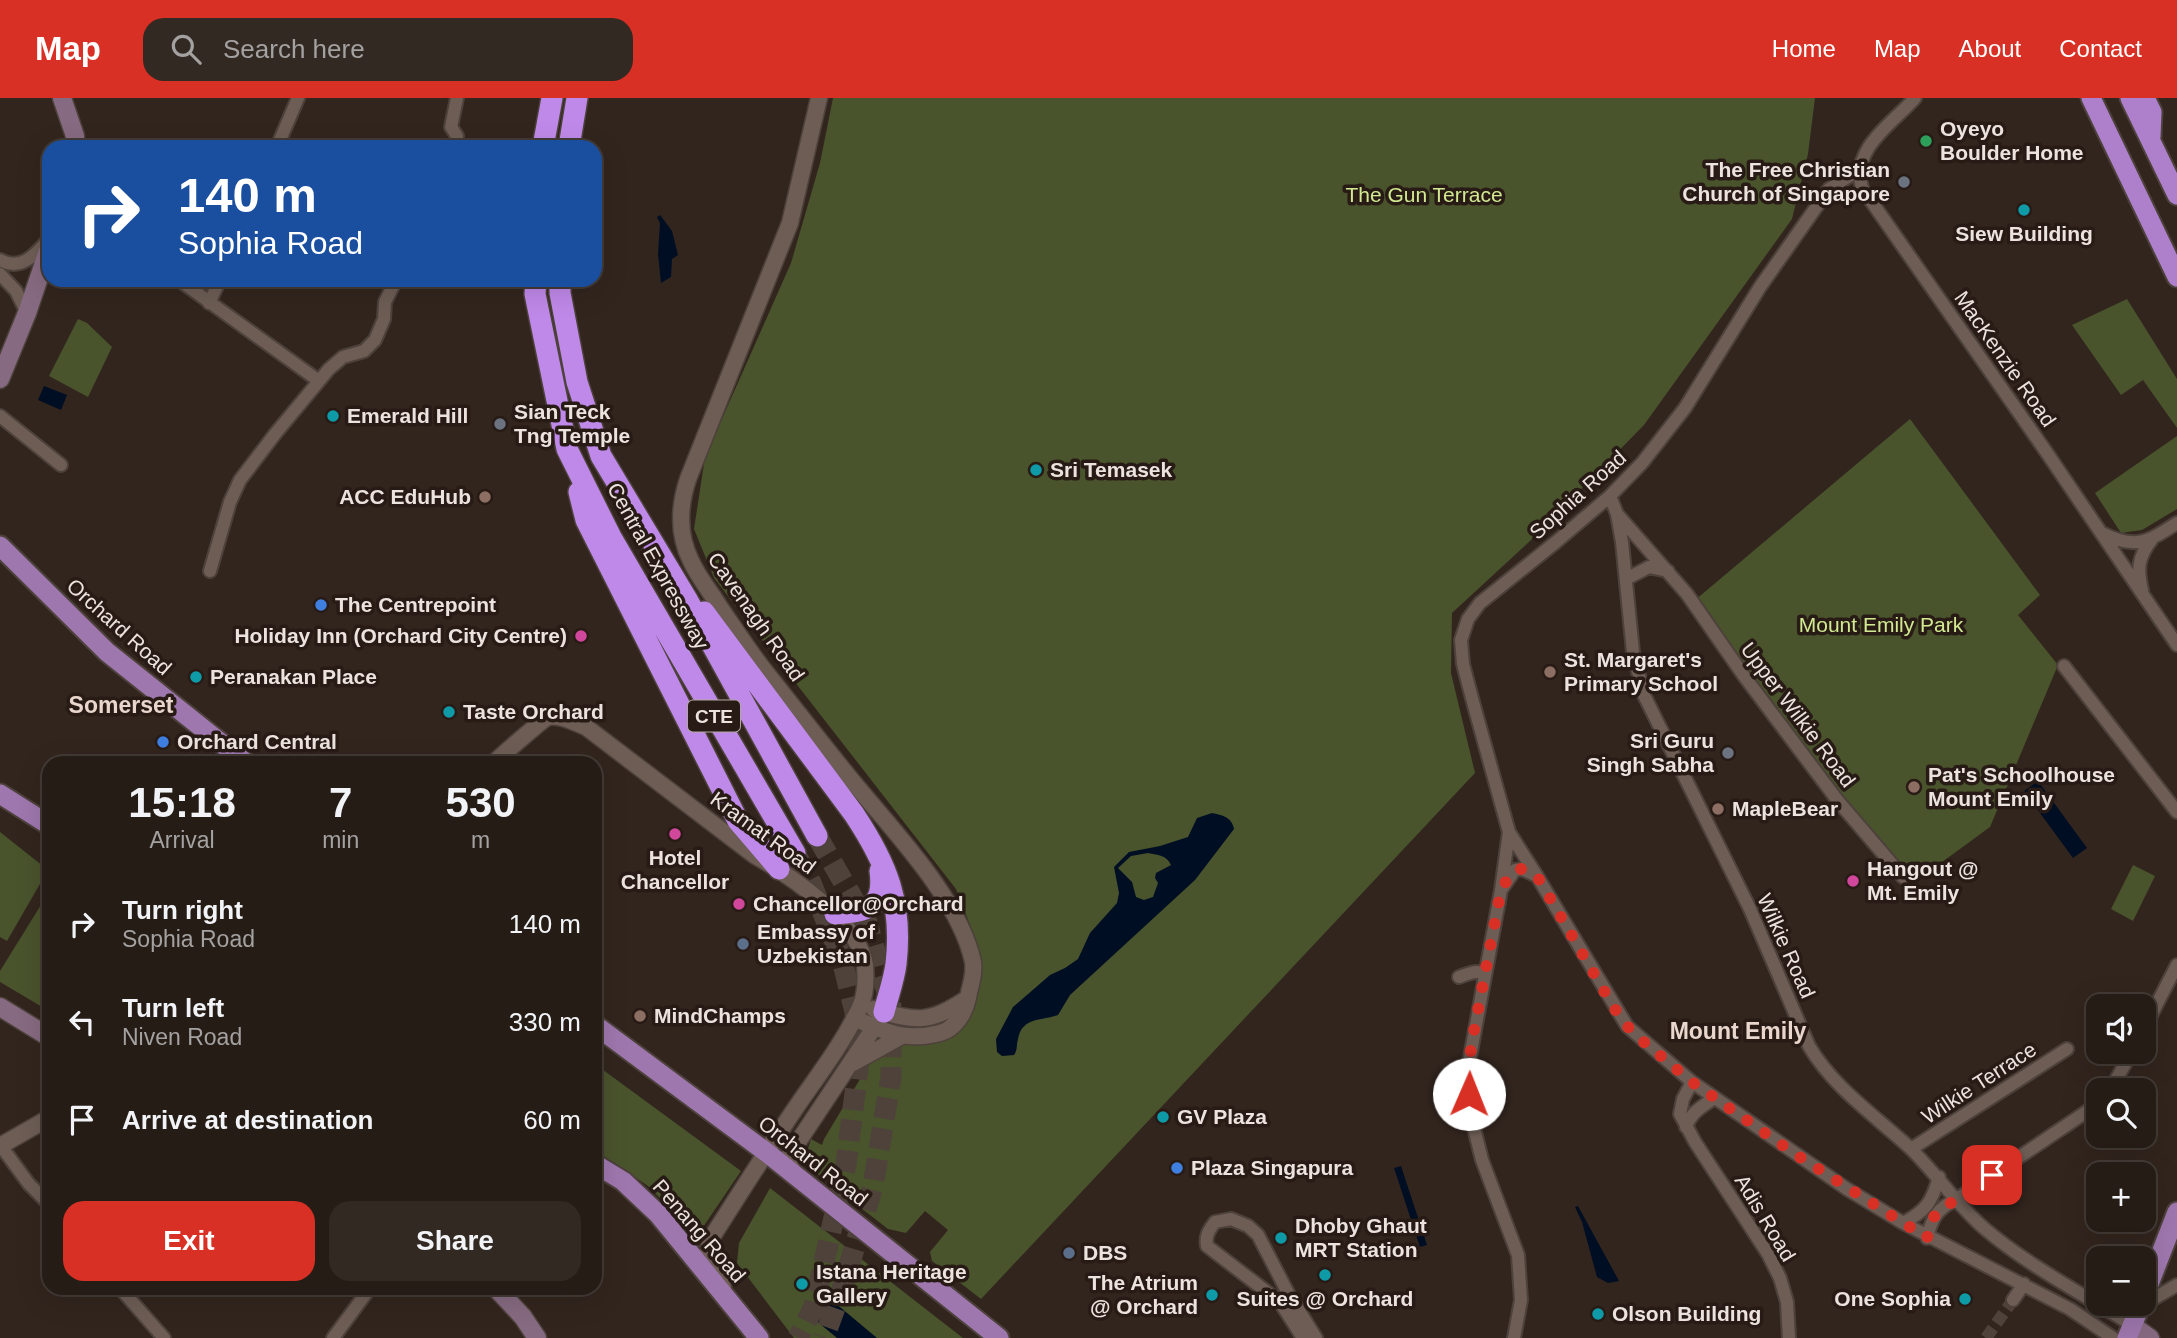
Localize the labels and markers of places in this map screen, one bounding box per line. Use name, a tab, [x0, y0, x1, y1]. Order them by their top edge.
place label: Oyeyo Boulder Home	[1940, 117, 2084, 164]
marker: Oyeyo Boulder Home	[1918, 133, 1934, 149]
place label: The Free Christian Church of Singapore	[1682, 158, 1890, 205]
marker: The Free Christian Church of Singapore	[1896, 174, 1912, 190]
marker: Siew Building	[2016, 202, 2032, 218]
place label: Siew Building	[1955, 222, 2093, 245]
place label: Sian Teck Tng Temple	[514, 400, 630, 447]
place label: Emerald Hill	[347, 404, 468, 427]
marker: Emerald Hill	[325, 408, 341, 424]
marker: Sian Teck Tng Temple	[492, 416, 508, 432]
place label: Sri Temasek	[1050, 458, 1173, 481]
marker: Sri Temasek	[1028, 462, 1044, 478]
place label: ACC EduHub	[339, 485, 471, 508]
marker: ACC EduHub	[477, 489, 493, 505]
place label: The Centrepoint	[335, 593, 496, 616]
marker: The Centrepoint	[313, 597, 329, 613]
place label: Holiday Inn (Orchard City Centre)	[234, 624, 567, 647]
marker: Holiday Inn (Orchard City Centre)	[573, 628, 589, 644]
place label: St. Margaret's Primary School	[1564, 648, 1718, 695]
marker: St. Margaret's Primary School	[1542, 664, 1558, 680]
place label: Peranakan Place	[210, 665, 377, 688]
marker: Peranakan Place	[188, 669, 204, 685]
place label: Taste Orchard	[463, 700, 604, 723]
marker: Taste Orchard	[441, 704, 457, 720]
place label: Sri Guru Singh Sabha	[1587, 729, 1714, 776]
place label: Orchard Central	[177, 730, 337, 753]
marker: Orchard Central	[155, 734, 171, 750]
marker: Sri Guru Singh Sabha	[1720, 745, 1736, 761]
place label: Pat's Schoolhouse Mount Emily	[1928, 763, 2115, 810]
marker: Pat's Schoolhouse Mount Emily	[1906, 779, 1922, 795]
place label: MapleBear	[1732, 797, 1838, 820]
marker: MapleBear	[1710, 801, 1726, 817]
marker: Hotel Chancellor	[667, 826, 683, 842]
place label: Hotel Chancellor	[621, 846, 729, 893]
place label: Hangout @ Mt. Emily	[1867, 857, 1978, 904]
marker: Hangout @ Mt. Emily	[1845, 873, 1861, 889]
place label: Chancellor@Orchard	[753, 892, 964, 915]
marker: Chancellor@Orchard	[731, 896, 747, 912]
place label: Embassy of Uzbekistan	[757, 920, 876, 967]
marker: Embassy of Uzbekistan	[735, 936, 751, 952]
place label: MindChamps	[654, 1004, 786, 1027]
marker: MindChamps	[632, 1008, 648, 1024]
place label: GV Plaza	[1177, 1105, 1267, 1128]
marker: GV Plaza	[1155, 1109, 1171, 1125]
pin	[1962, 1145, 2022, 1205]
place label: Plaza Singapura	[1191, 1156, 1354, 1179]
marker: Plaza Singapura	[1169, 1160, 1185, 1176]
place label: Dhoby Ghaut MRT Station	[1295, 1214, 1427, 1261]
marker: Dhoby Ghaut MRT Station	[1273, 1230, 1289, 1246]
place label: DBS	[1083, 1241, 1127, 1264]
marker: DBS	[1061, 1245, 1077, 1261]
place label: Istana Heritage Gallery	[816, 1260, 967, 1307]
marker: Suites @ Orchard	[1317, 1267, 1333, 1283]
place label: The Atrium @ Orchard	[1088, 1271, 1198, 1318]
marker: Istana Heritage Gallery	[794, 1276, 810, 1292]
marker: The Atrium @ Orchard	[1204, 1287, 1220, 1303]
place label: Suites @ Orchard	[1237, 1287, 1413, 1310]
place label: One Sophia	[1834, 1287, 1951, 1310]
marker: One Sophia	[1957, 1291, 1973, 1307]
place label: Olson Building	[1612, 1302, 1761, 1325]
marker: Olson Building	[1590, 1306, 1606, 1322]

